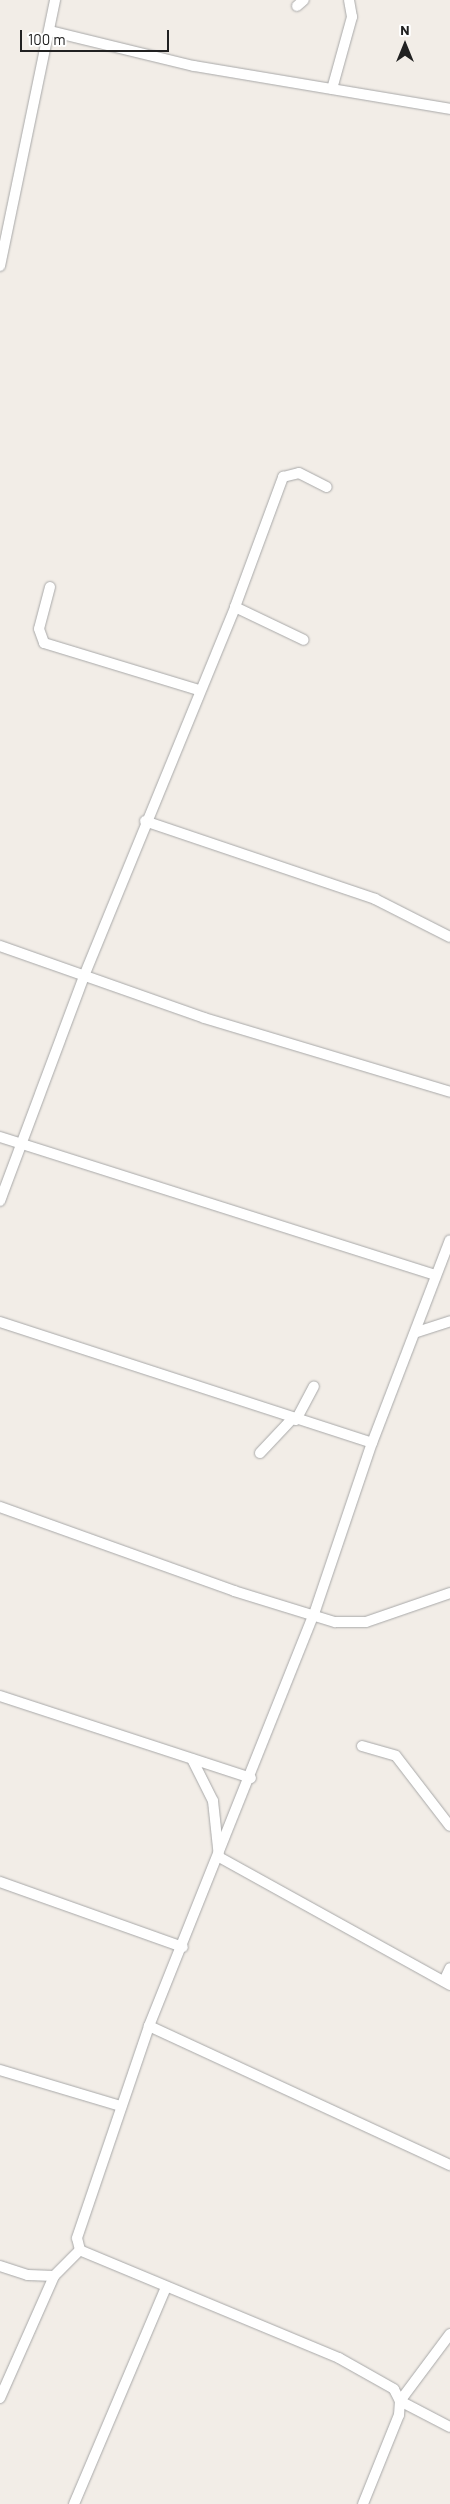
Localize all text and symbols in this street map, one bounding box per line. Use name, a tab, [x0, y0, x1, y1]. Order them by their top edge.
scale bar	[22, 20, 171, 52]
north arrow	[380, 20, 430, 70]
text: N	[400, 21, 410, 38]
text: 100 m	[28, 30, 66, 48]

